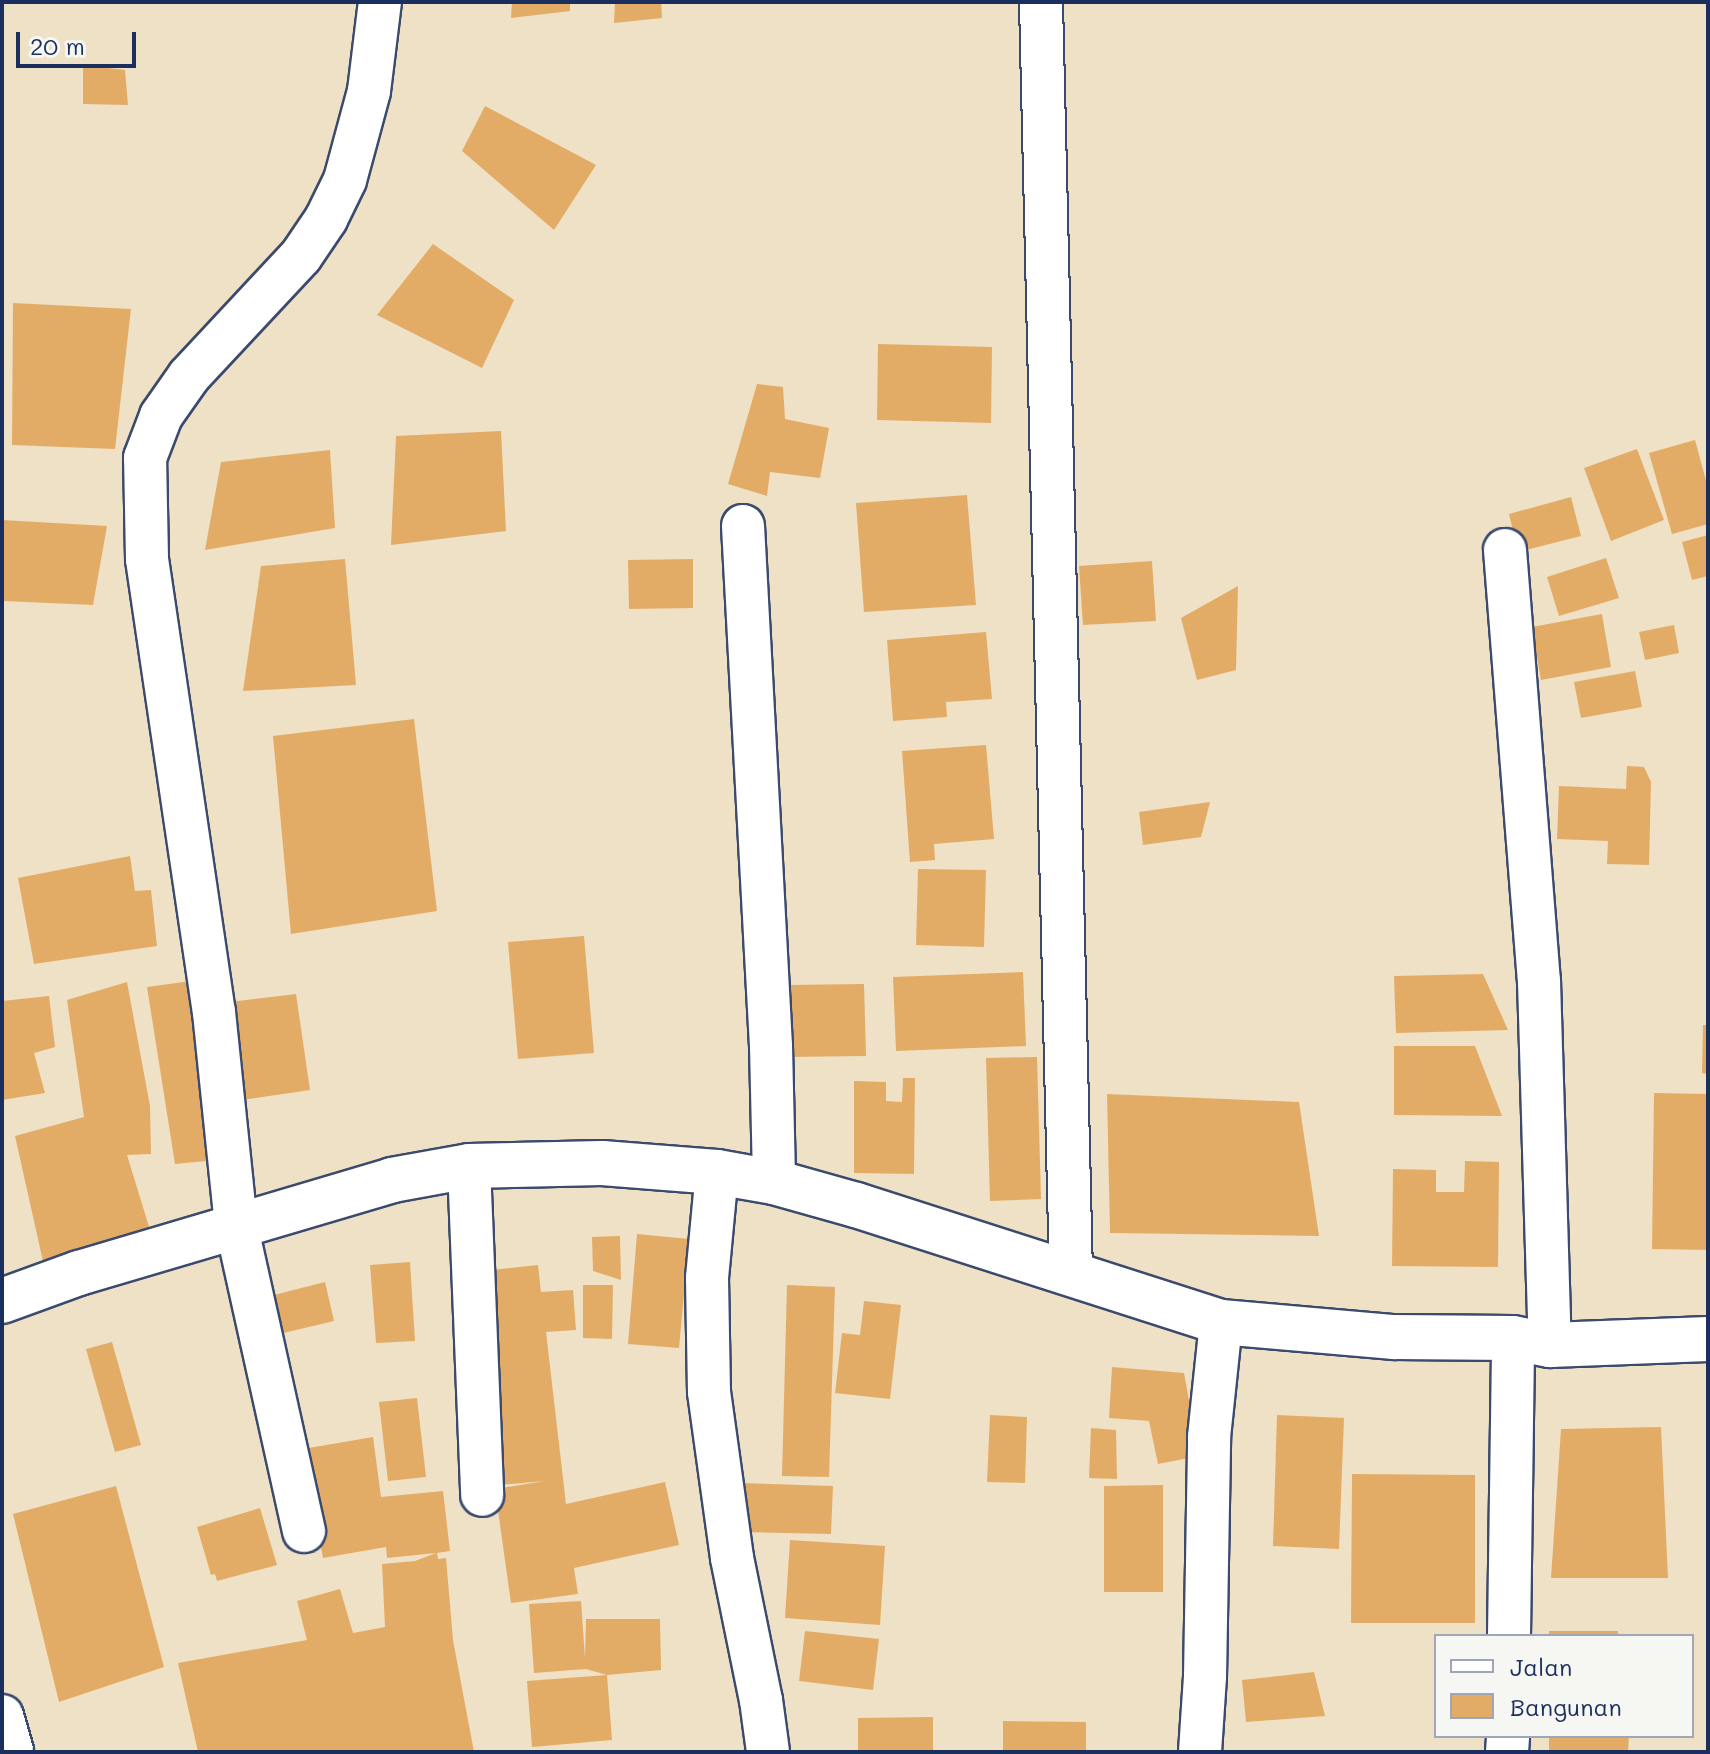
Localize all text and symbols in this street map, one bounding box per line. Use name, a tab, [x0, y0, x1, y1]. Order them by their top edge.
scale bar	[20, 16, 140, 66]
text: 20 m	[30, 30, 85, 61]
legend	[1434, 1634, 1694, 1738]
text: Jalan	[1510, 1651, 1572, 1682]
text: Bangunan	[1510, 1691, 1622, 1722]

